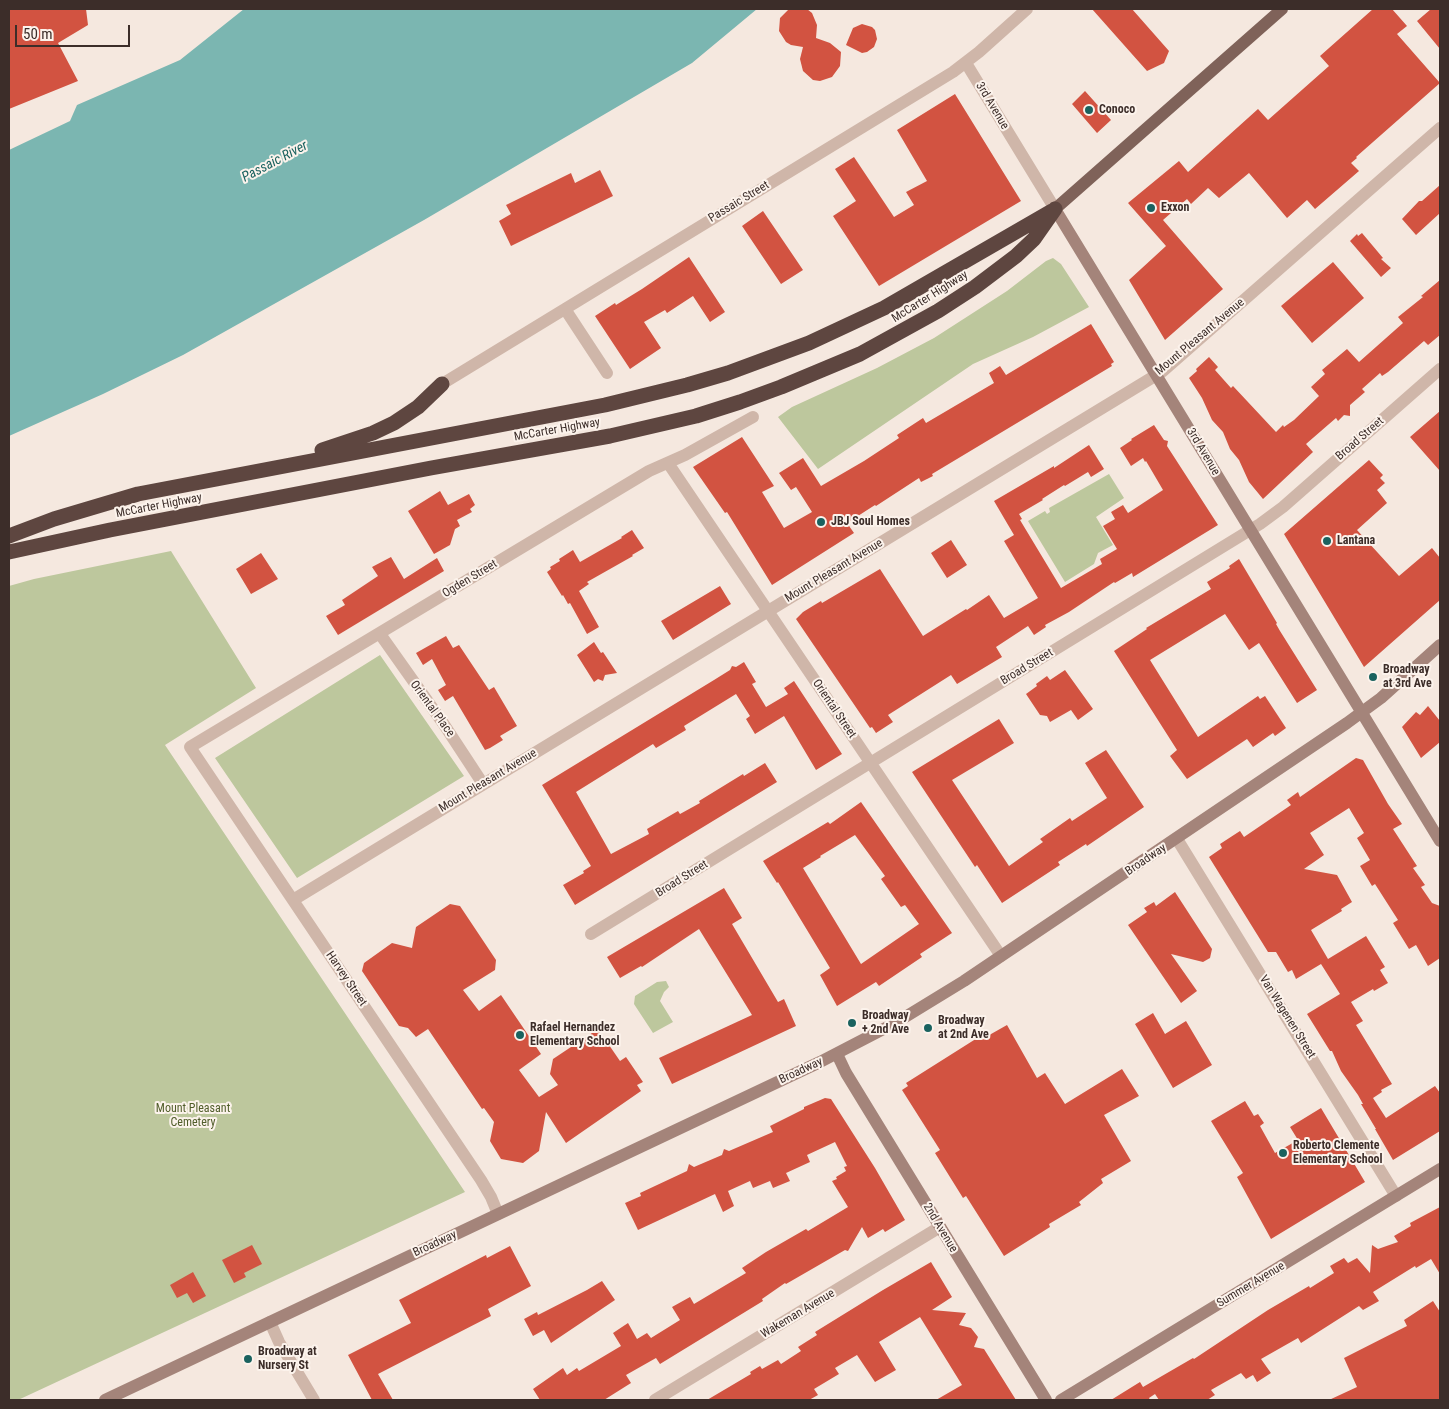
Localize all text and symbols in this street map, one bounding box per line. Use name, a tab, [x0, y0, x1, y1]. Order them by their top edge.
scale bar	[18, 15, 132, 47]
text: 50 m	[23, 25, 53, 43]
street label: 3rd Avenue	[972, 80, 1012, 132]
place label: Conoco	[1099, 103, 1135, 117]
marker: Conoco	[1083, 104, 1095, 116]
water label: Passaic River	[239, 138, 311, 186]
street label: Passaic Street	[706, 178, 772, 226]
place label: Exxon	[1161, 201, 1189, 215]
marker: Exxon	[1145, 202, 1157, 214]
street label: McCarter Highway	[889, 268, 971, 326]
street label: Mount Pleasant Avenue	[1153, 296, 1247, 378]
street label: Broad Street	[1333, 414, 1387, 464]
street label: McCarter Highway	[513, 415, 601, 445]
street label: 3rd Avenue	[1183, 426, 1223, 478]
street label: McCarter Highway	[115, 491, 203, 521]
place label: JBJ Soul Homes	[831, 515, 910, 529]
marker: JBJ Soul Homes	[815, 516, 827, 528]
place label: Lantana	[1337, 534, 1375, 548]
marker: Lantana	[1321, 535, 1333, 547]
street label: Mount Pleasant Avenue	[782, 536, 886, 606]
street label: Ogden Street	[440, 557, 500, 601]
street label: Broad Street	[998, 646, 1056, 688]
place label: Broadway at 3rd Ave	[1383, 663, 1432, 691]
marker: Broadway at 3rd Ave	[1367, 671, 1379, 683]
street label: Oriental Street	[809, 677, 859, 741]
street label: Oriental Place	[407, 678, 457, 740]
street label: Mount Pleasant Avenue	[436, 746, 540, 816]
street label: Broadway	[1123, 841, 1169, 879]
street label: Broad Street	[653, 857, 711, 901]
street label: Harvey Street	[322, 949, 370, 1009]
street label: Van Wagenen Street	[1256, 973, 1318, 1061]
place label: Broadway + 2nd Ave	[862, 1009, 909, 1037]
place label: Broadway at 2nd Ave	[938, 1014, 989, 1042]
marker: Broadway + 2nd Ave	[846, 1017, 858, 1029]
place label: Rafael Hernandez Elementary School	[530, 1021, 620, 1049]
marker: Broadway at 2nd Ave	[922, 1022, 934, 1034]
marker: Rafael Hernandez Elementary School	[514, 1029, 526, 1041]
street label: Broadway	[777, 1055, 825, 1087]
park label: Mount Pleasant Cemetery	[156, 1102, 230, 1130]
place label: Roberto Clemente Elementary School	[1293, 1139, 1383, 1167]
marker: Roberto Clemente Elementary School	[1277, 1147, 1289, 1159]
street label: 2nd Avenue	[920, 1201, 960, 1255]
street label: Broadway	[411, 1228, 459, 1260]
street label: Summer Avenue	[1214, 1259, 1288, 1311]
street label: Wakeman Avenue	[759, 1286, 837, 1342]
place label: Broadway at Nursery St	[258, 1345, 317, 1373]
marker: Broadway at Nursery St	[242, 1353, 254, 1365]

